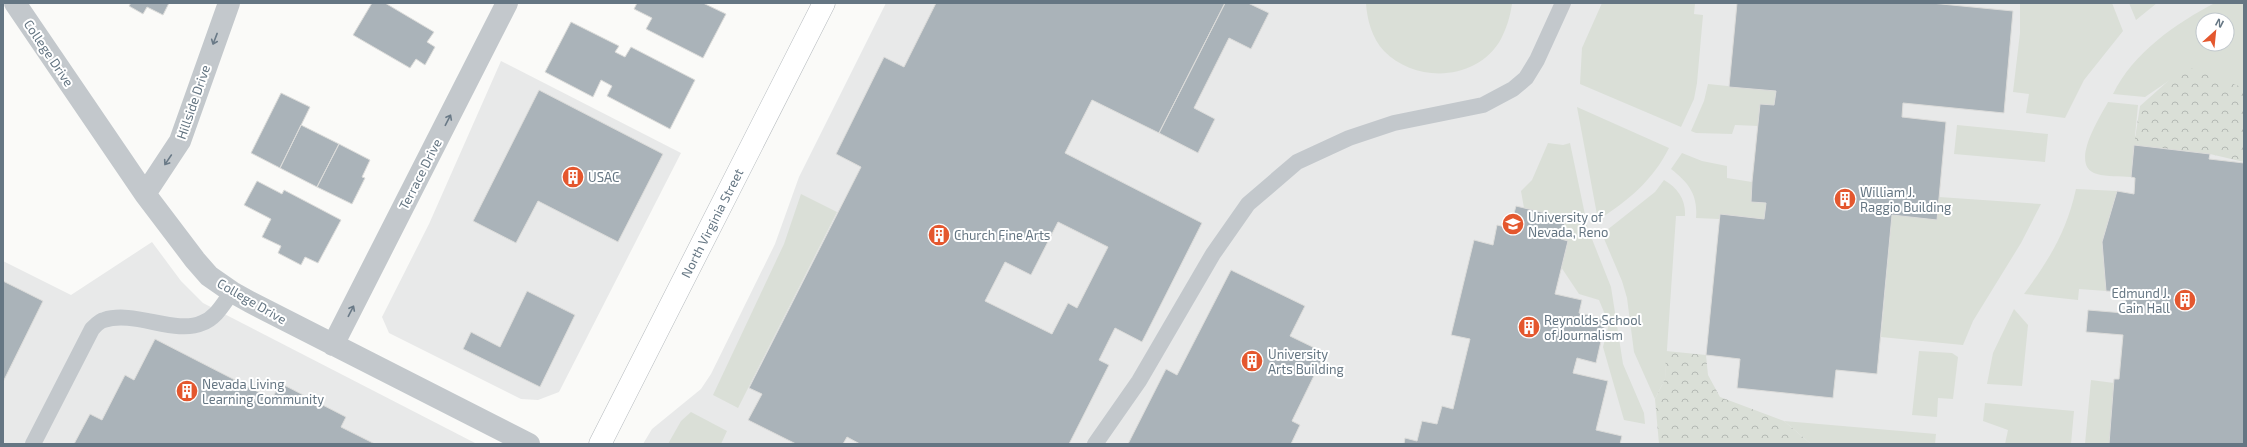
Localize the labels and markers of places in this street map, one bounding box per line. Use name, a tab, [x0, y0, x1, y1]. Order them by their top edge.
building icon: USAC	[560, 164, 586, 190]
place label: USAC	[588, 169, 619, 185]
place label: William J. Raggio Building	[1860, 184, 1951, 215]
building icon: William J. Raggio Building	[1832, 186, 1858, 212]
place label: University of Nevada, Reno	[1528, 209, 1608, 240]
school or university icon: University of Nevada, Reno	[1500, 211, 1526, 237]
building icon: Church Fine Arts	[926, 222, 952, 248]
place label: Church Fine Arts	[954, 227, 1050, 243]
place label: Edmund J. Cain Hall	[2111, 285, 2170, 316]
building icon: Edmund J. Cain Hall	[2172, 287, 2198, 313]
place label: Reynolds School of Journalism	[1544, 312, 1642, 343]
building icon: Reynolds School of Journalism	[1516, 314, 1542, 340]
place label: University Arts Building	[1268, 346, 1344, 377]
building icon: University Arts Building	[1239, 348, 1265, 374]
place label: Nevada Living Learning Community	[202, 376, 324, 407]
building icon: Nevada Living Learning Community	[174, 378, 200, 404]

